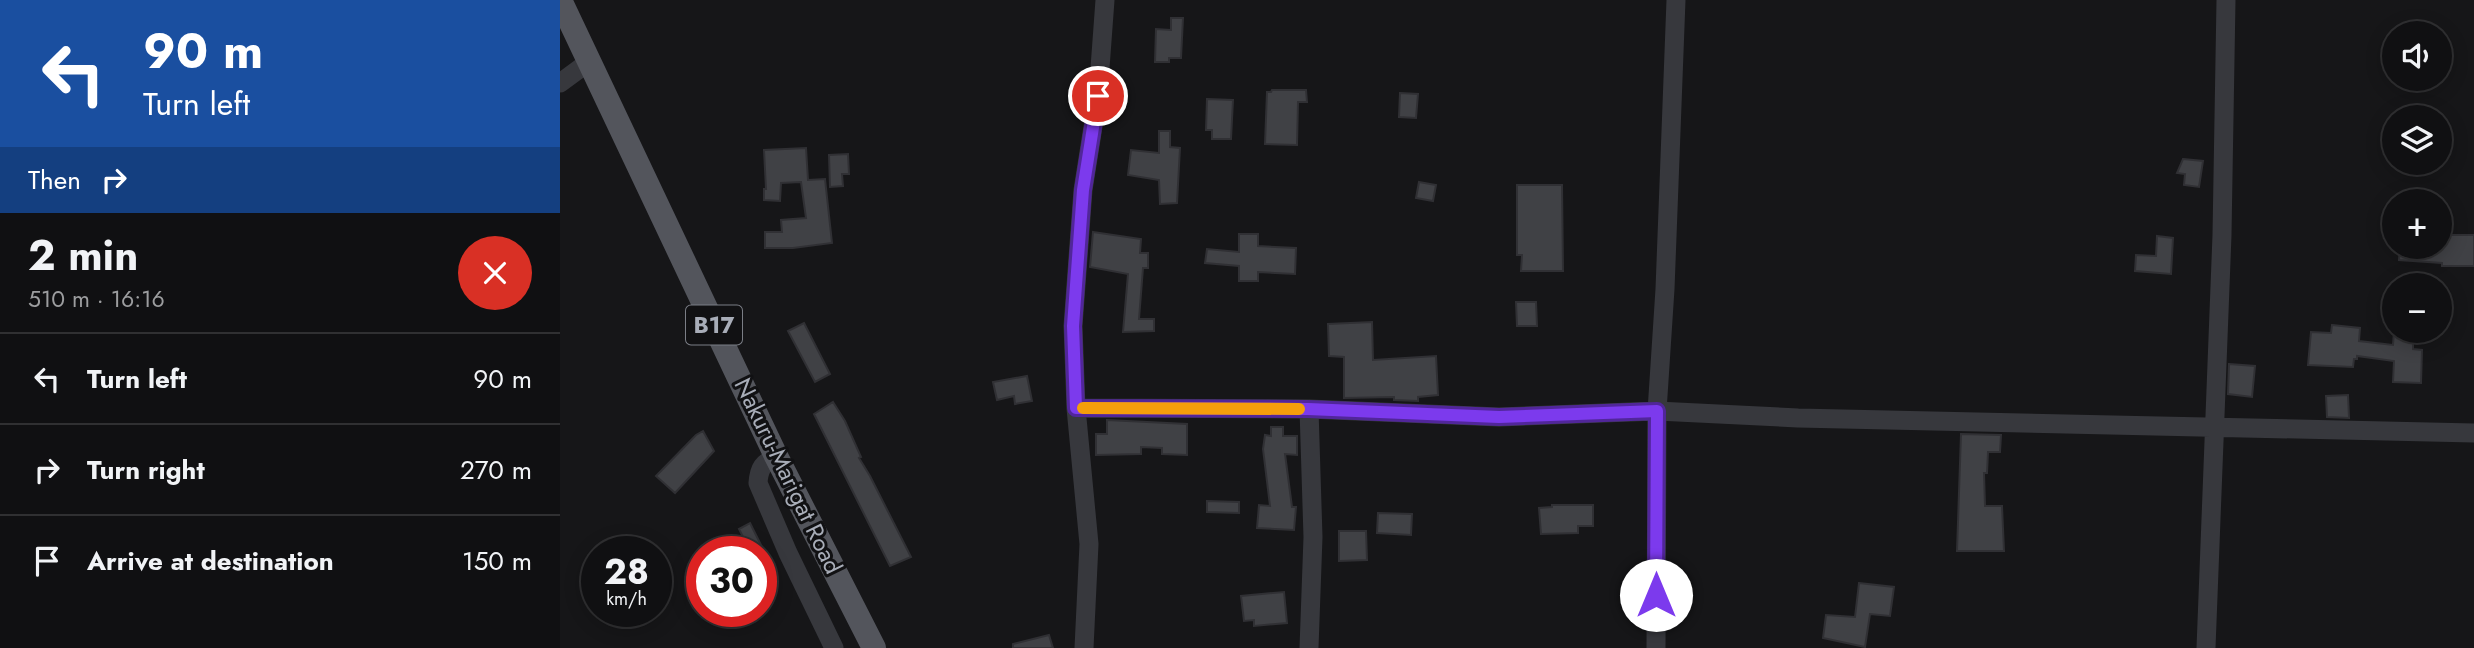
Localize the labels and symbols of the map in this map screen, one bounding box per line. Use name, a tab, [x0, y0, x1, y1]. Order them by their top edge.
pin	[1068, 66, 1128, 126]
road number: B17	[686, 306, 742, 344]
street label: Nakuru-Marigat Road	[726, 372, 851, 580]
speed limit sign: 30	[686, 536, 777, 627]
position arrow	[1619, 558, 1693, 632]

